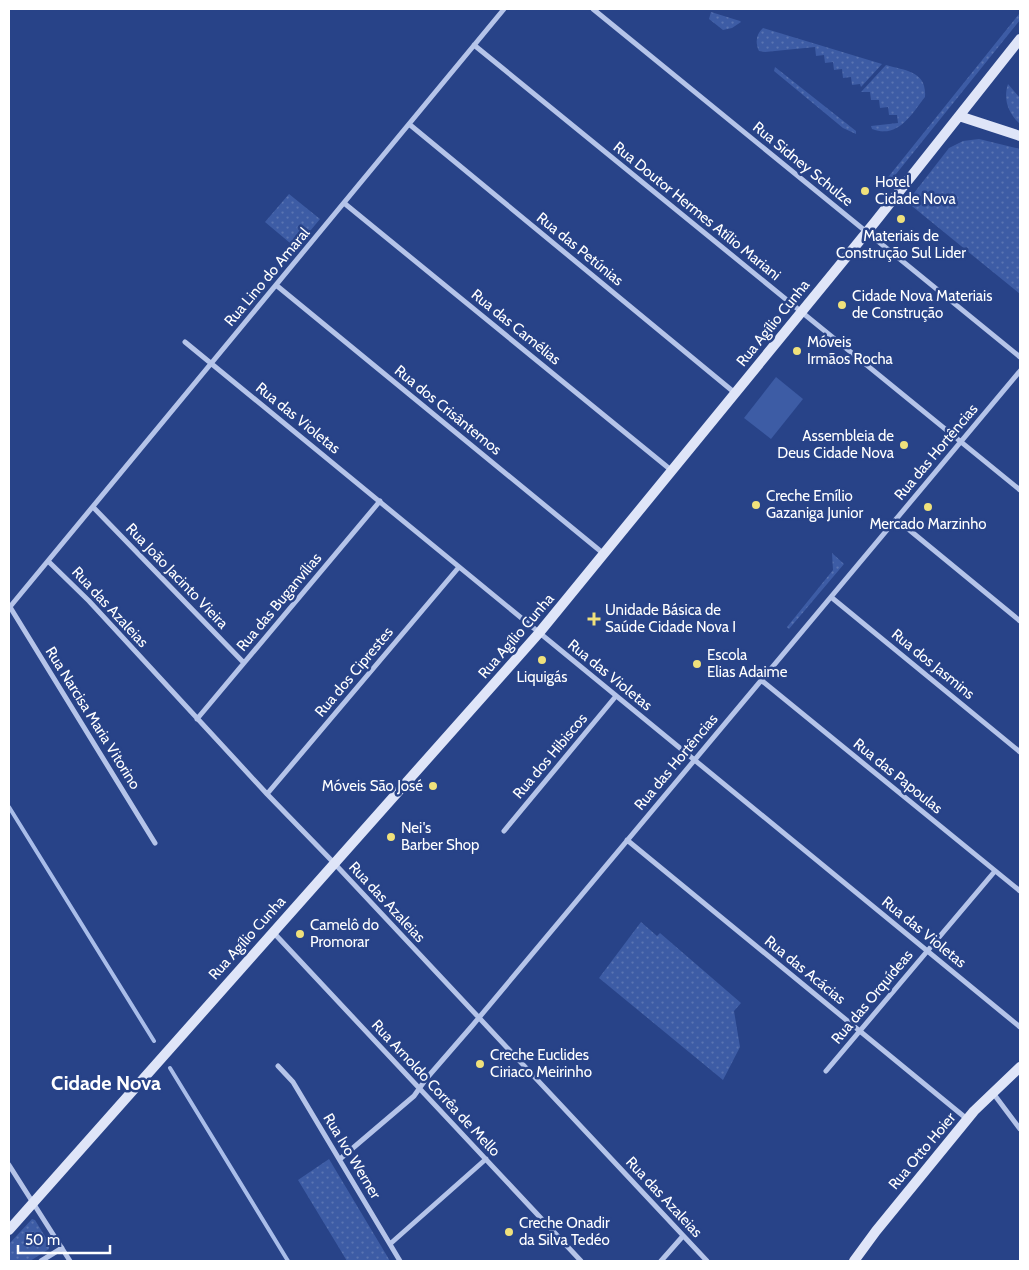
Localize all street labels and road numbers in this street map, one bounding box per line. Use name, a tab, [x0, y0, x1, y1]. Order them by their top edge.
street label: Rua Sidney Schulze	[749, 118, 857, 210]
street label: Rua Doutor Hermes Atílio Mariani	[610, 138, 784, 284]
street label: Rua das Petúnias	[533, 209, 627, 289]
street label: Rua Lino do Amaral	[221, 224, 314, 330]
street label: Rua Agílio Cunha	[733, 275, 814, 370]
street label: Rua das Camélias	[468, 285, 564, 369]
street label: Rua dos Crisântemos	[391, 361, 505, 459]
street label: Rua das Violetas	[252, 379, 344, 457]
street label: Rua das Hortências	[890, 400, 982, 504]
street label: Rua João Jacinto Vieira	[122, 520, 232, 633]
street label: Rua das Buganvílias	[233, 549, 325, 655]
street label: Rua das Azaleias	[68, 563, 152, 651]
street label: Rua Agílio Cunha	[474, 589, 558, 682]
street label: Rua dos Ciprestes	[311, 623, 397, 721]
street label: Rua dos Jasmins	[888, 625, 978, 703]
street label: Rua das Violetas	[564, 636, 656, 714]
street label: Rua Narcisa Maria Vitorino	[42, 643, 144, 793]
street label: Rua dos Hibiscos	[509, 710, 591, 802]
street label: Rua das Hortências	[630, 710, 722, 814]
street label: Rua das Papoulas	[850, 735, 946, 817]
street label: Rua das Azaleias	[345, 858, 429, 946]
street label: Rua Agílio Cunha	[205, 892, 290, 984]
street label: Rua das Violetas	[878, 893, 970, 971]
street label: Rua das Acácias	[761, 932, 849, 1008]
street label: Rua das Orquídeas	[827, 946, 917, 1048]
street label: Rua Arnoldo Corrêa de Mello	[368, 1016, 504, 1160]
street label: Rua Otto Hoier	[885, 1109, 960, 1193]
street label: Rua Ivo Werner	[319, 1110, 385, 1202]
street label: Rua das Azaleias	[622, 1153, 706, 1241]

